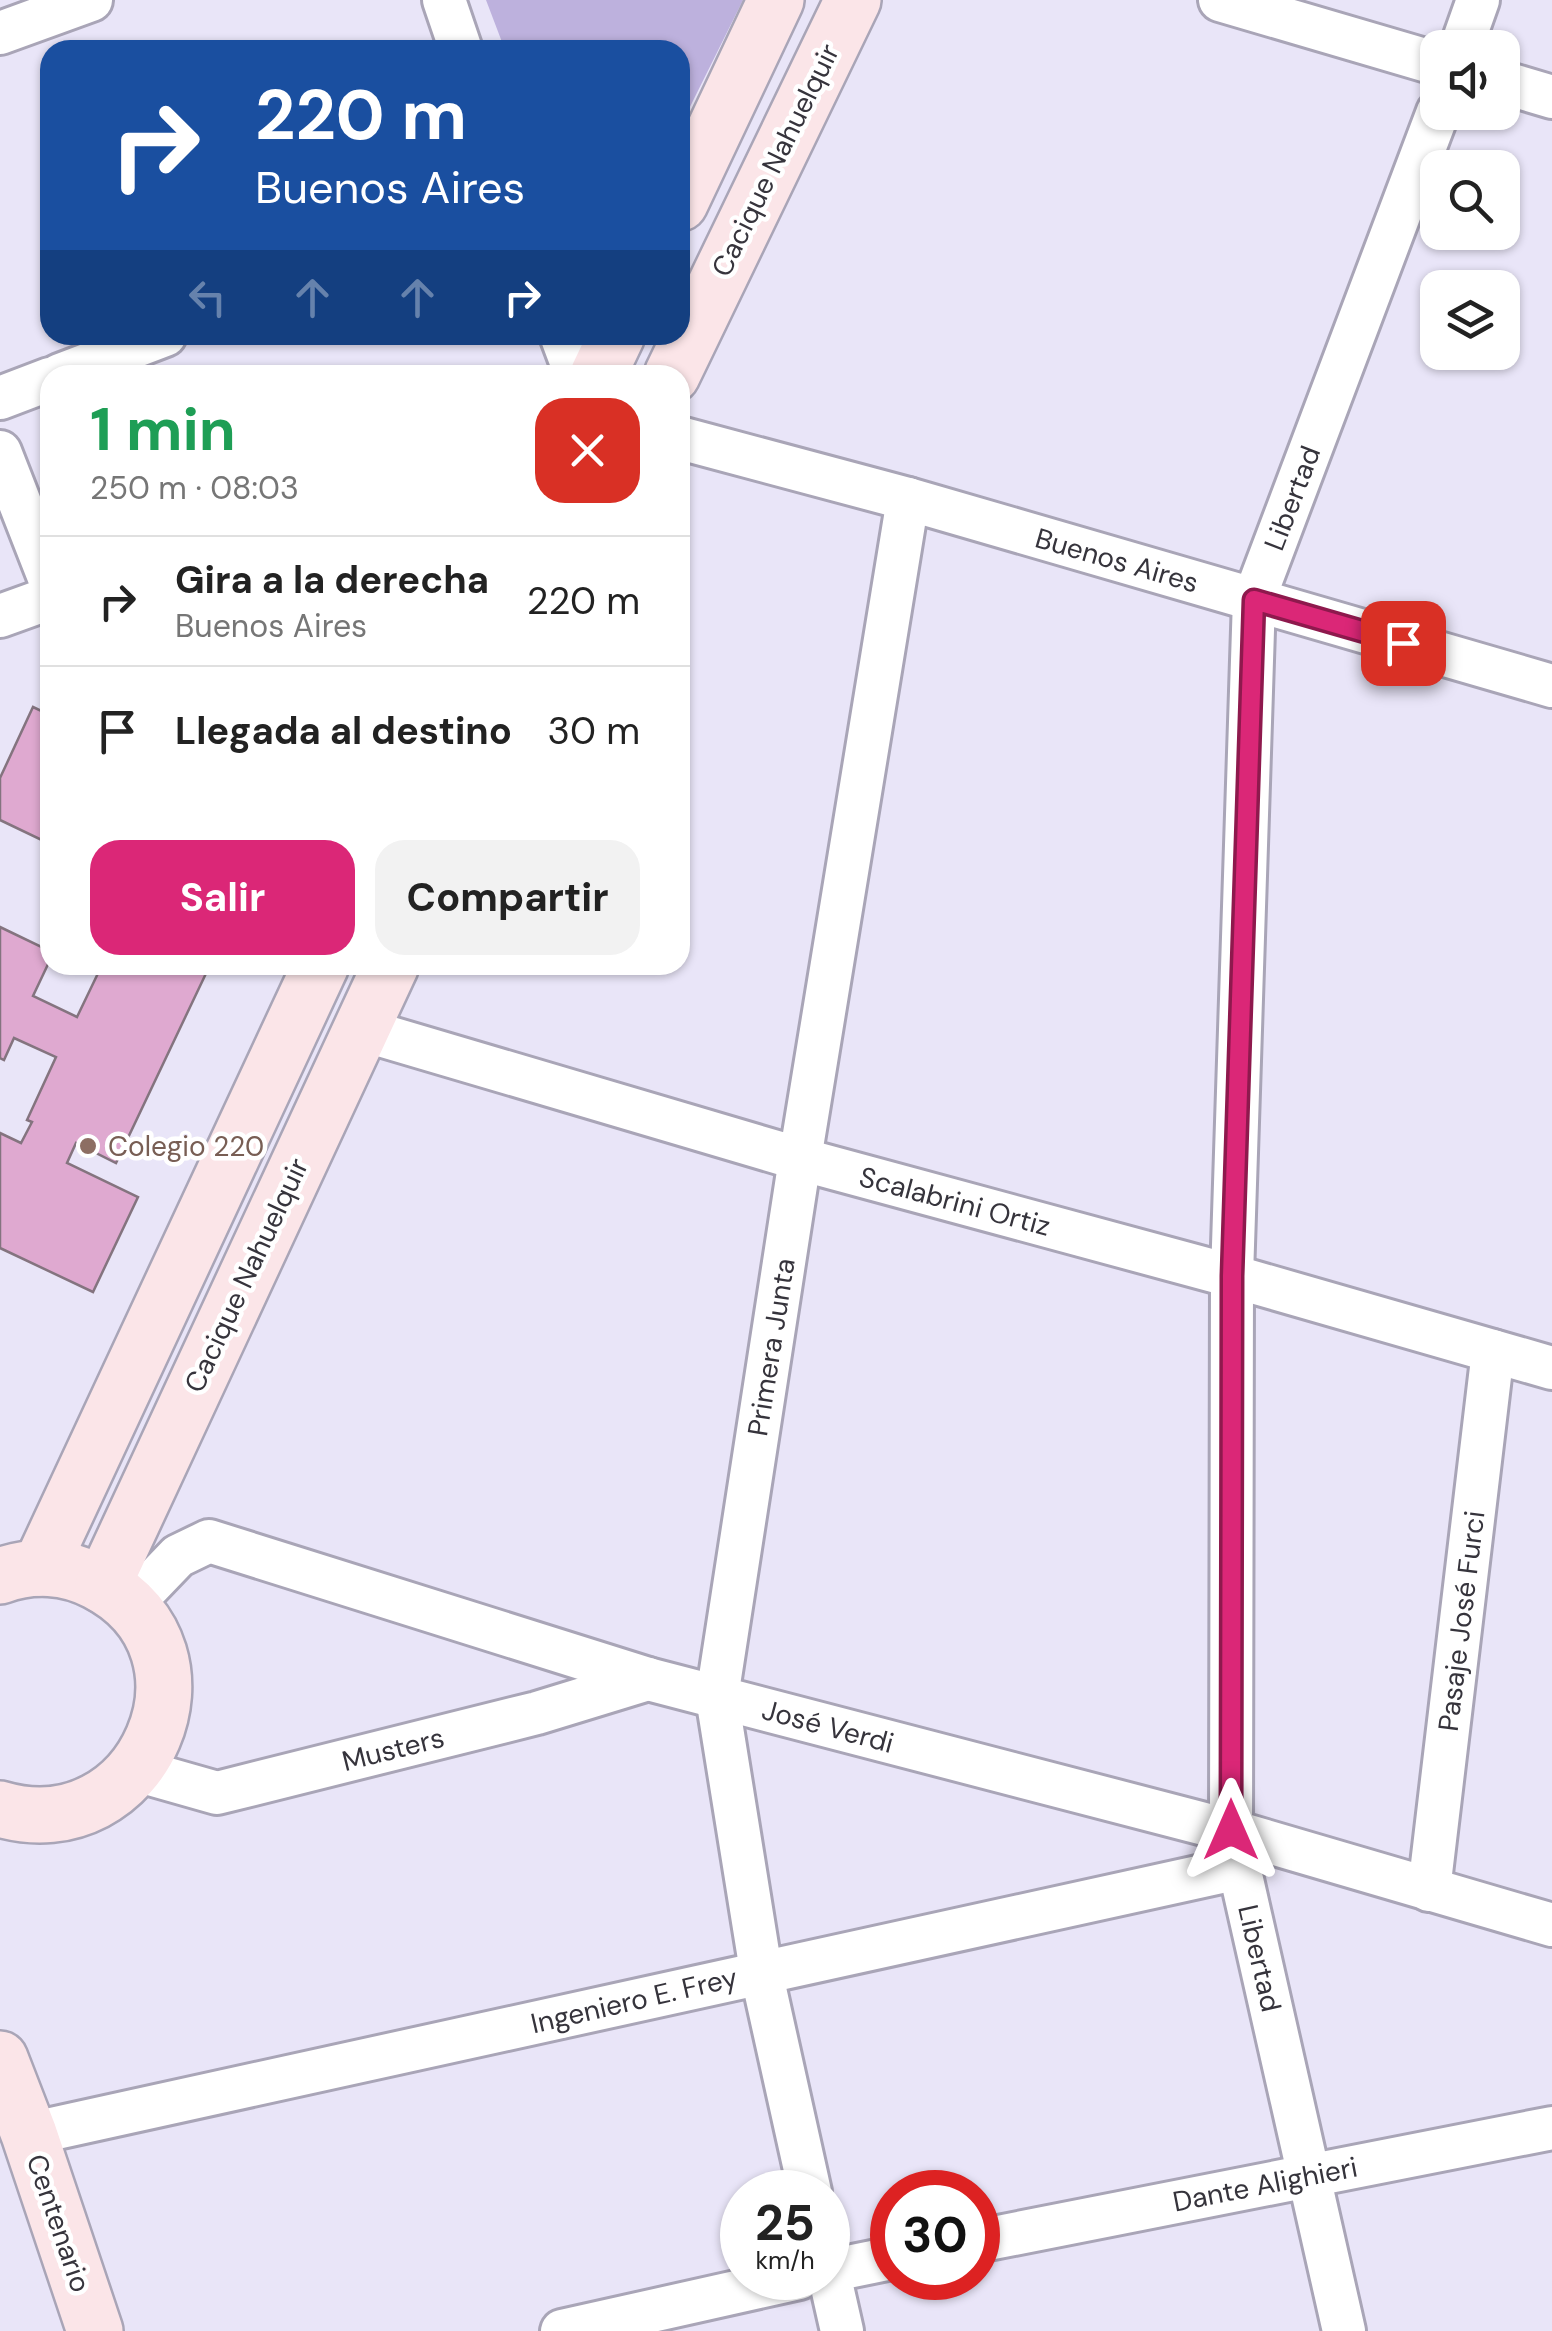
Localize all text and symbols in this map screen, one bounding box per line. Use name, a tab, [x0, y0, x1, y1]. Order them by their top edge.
map controls	[1420, 30, 1520, 370]
button: sound	[1420, 30, 1520, 130]
street label: Cacique Nahuelquir	[703, 38, 848, 283]
text: 220 m	[255, 70, 467, 161]
icon: right	[90, 80, 220, 210]
button: search	[1420, 150, 1520, 250]
text: Buenos Aires	[255, 158, 525, 217]
icon: left	[180, 270, 235, 325]
icon: ahead	[285, 270, 340, 325]
icon: ahead	[390, 270, 445, 325]
icon: right	[495, 270, 550, 325]
button: layers	[1420, 270, 1520, 370]
text: 1 min	[90, 390, 236, 469]
button: close	[535, 398, 640, 503]
street label: Libertad	[1256, 441, 1329, 556]
text: 250 m · 08:03	[90, 467, 299, 509]
street label: Buenos Aires	[1031, 520, 1203, 601]
text: Gira a la derecha	[175, 555, 489, 605]
icon: right	[90, 574, 145, 629]
text: 220 m	[527, 576, 640, 626]
pin	[1361, 601, 1446, 686]
text: Buenos Aires	[175, 605, 367, 647]
icon: arrive	[1376, 616, 1431, 671]
icon: arrive	[90, 704, 145, 759]
text: Llegada al destino	[175, 706, 512, 756]
text: 30 m	[548, 706, 640, 756]
button: Salir	[90, 840, 355, 955]
button: Compartir	[375, 840, 640, 955]
place label: Colegio 220	[108, 1128, 264, 1165]
marker: Colegio 220	[77, 1135, 99, 1157]
street label: Cacique Nahuelquir	[176, 1152, 317, 1398]
street label: Scalabrini Ortiz	[855, 1158, 1055, 1245]
street label: Primera Junta	[739, 1256, 804, 1439]
street label: Pasaje José Furci	[1430, 1509, 1493, 1733]
street label: José Verdi	[758, 1691, 898, 1762]
street label: Musters	[338, 1719, 448, 1780]
position arrow	[1179, 1778, 1283, 1882]
street label: Libertad	[1229, 1901, 1290, 2015]
street label: Ingeniero E. Frey	[527, 1959, 741, 2042]
street label: Dante Alighieri	[1170, 2148, 1361, 2221]
street label: Centenario	[18, 2149, 99, 2297]
speed limit sign: 30	[870, 2170, 1000, 2300]
text: 25	[755, 2190, 815, 2256]
text: km/h	[755, 2244, 815, 2277]

